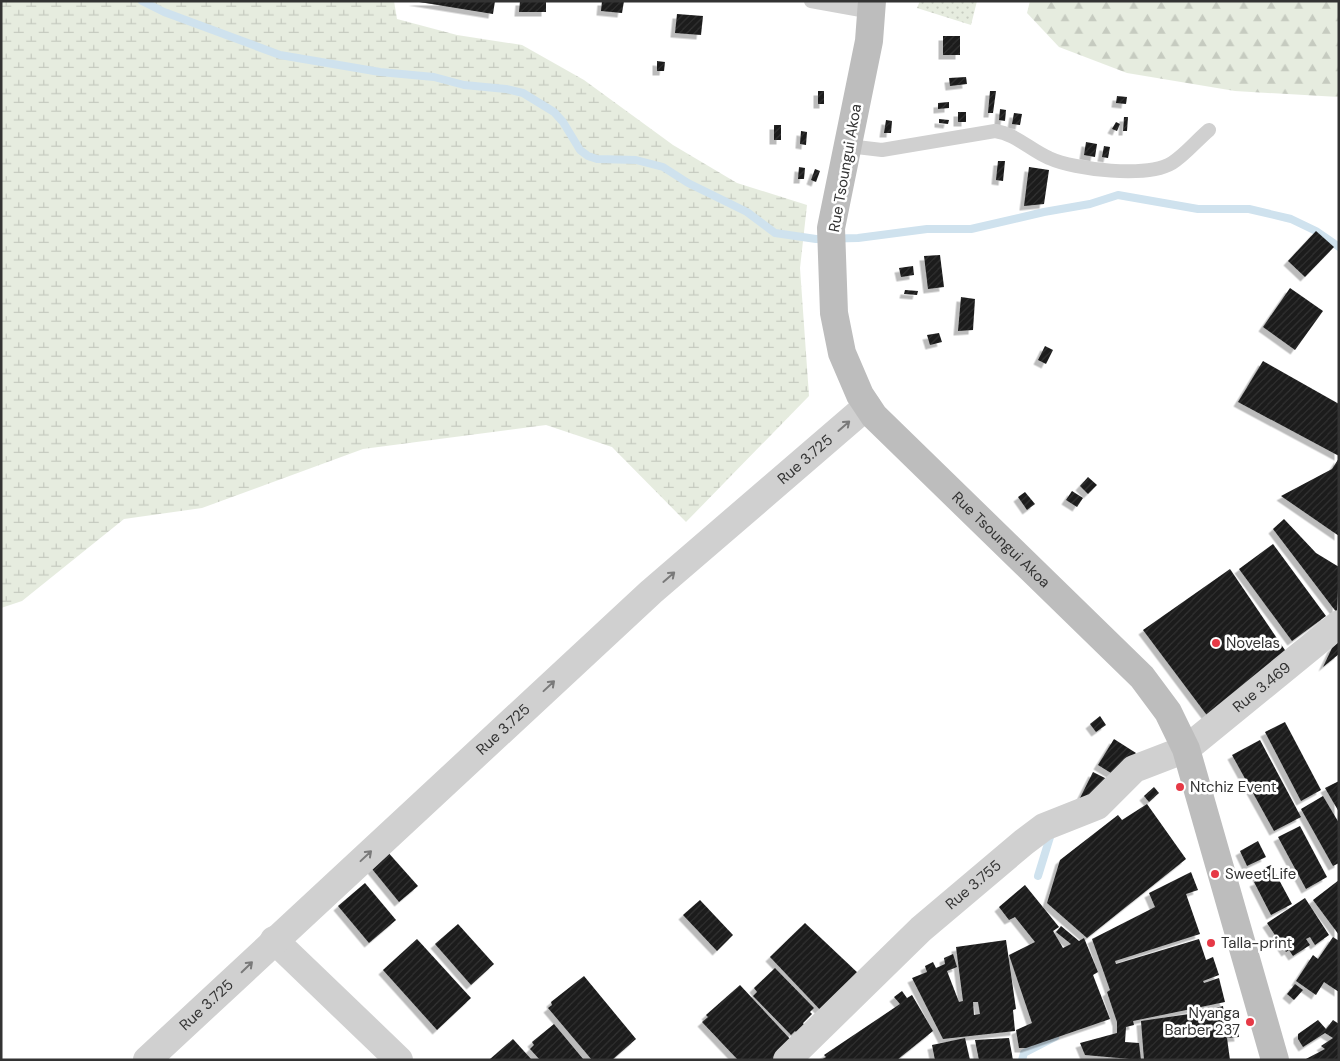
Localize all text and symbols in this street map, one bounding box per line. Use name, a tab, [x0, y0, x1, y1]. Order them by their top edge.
street label: Rue Tsoungui Akoa	[824, 102, 866, 234]
one-way arrow	[838, 421, 851, 432]
street label: Rue 3.725	[773, 430, 837, 489]
street label: Rue Tsoungui Akoa	[948, 487, 1054, 592]
one-way arrow	[663, 571, 676, 582]
place label: Novelas	[1226, 633, 1280, 653]
marker: Novelas	[1210, 637, 1222, 649]
street label: Rue 3.469	[1228, 657, 1295, 717]
one-way arrow	[543, 680, 556, 692]
street label: Rue 3.725	[472, 699, 534, 759]
place label: Ntchiz Event	[1190, 777, 1277, 797]
marker: Ntchiz Event	[1174, 781, 1186, 793]
one-way arrow	[359, 850, 372, 862]
street label: Rue 3.755	[941, 855, 1006, 914]
place label: Sweet Life	[1225, 864, 1296, 884]
marker: Sweet Life	[1209, 868, 1221, 880]
place label: Talla-print	[1221, 933, 1293, 953]
marker: Talla-print	[1205, 937, 1217, 949]
one-way arrow	[240, 961, 253, 973]
street label: Rue 3.725	[175, 975, 238, 1035]
place label: Nyanga Barber 237	[1165, 1003, 1240, 1040]
marker: Nyanga Barber 237	[1244, 1016, 1256, 1028]

